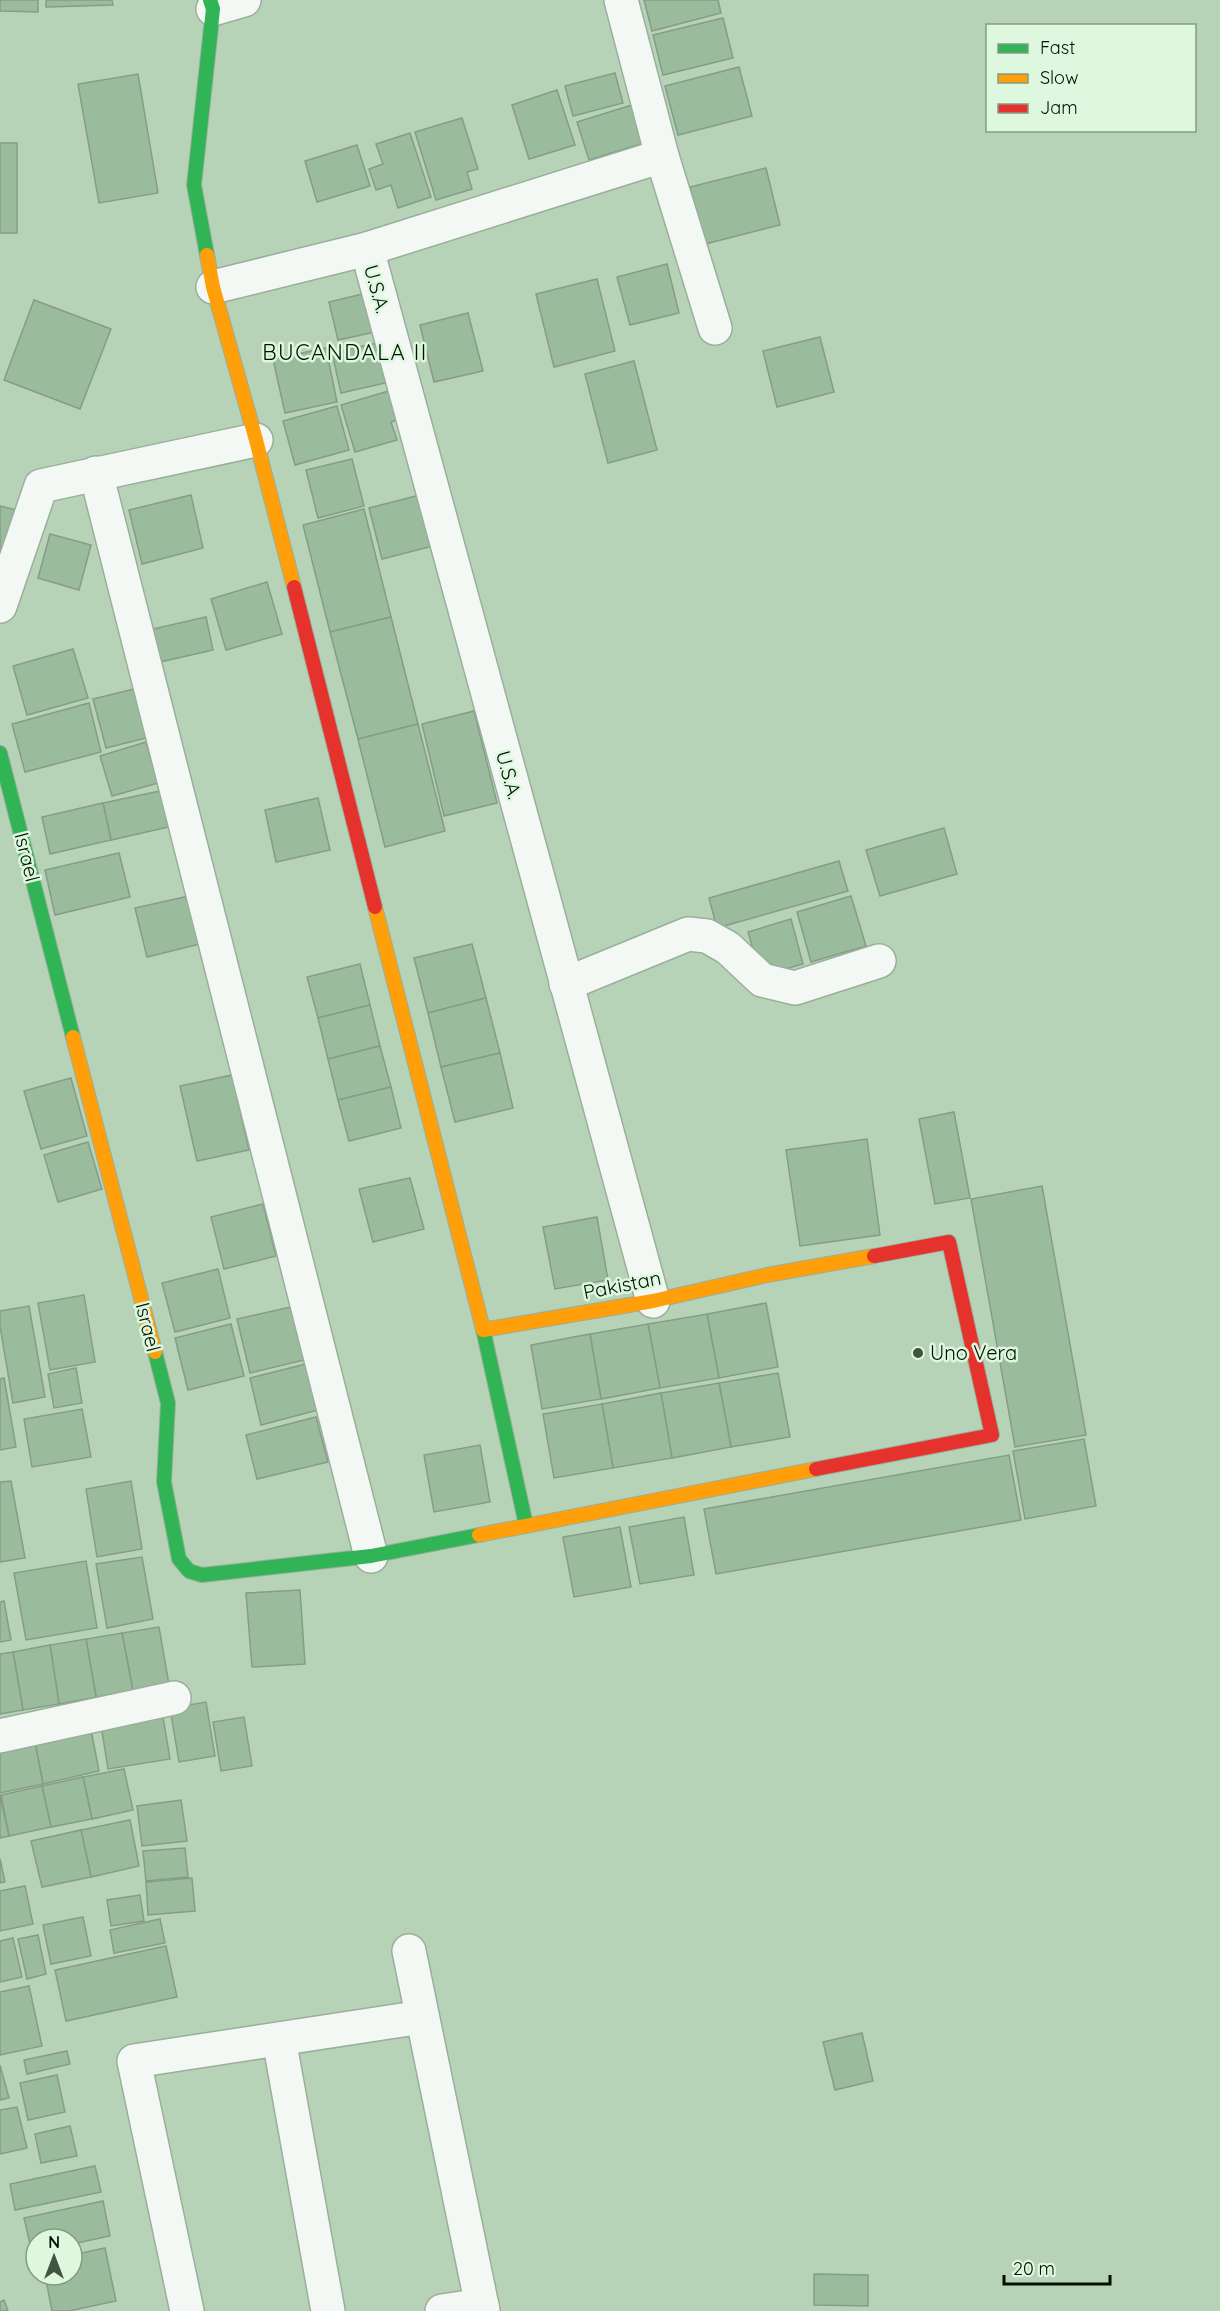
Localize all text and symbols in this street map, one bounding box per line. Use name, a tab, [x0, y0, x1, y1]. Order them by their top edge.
legend	[986, 24, 1196, 132]
text: Fast	[1040, 36, 1075, 59]
text: Slow	[1040, 66, 1078, 89]
text: Jam	[1040, 96, 1078, 119]
street label: U.S.A.	[359, 262, 396, 316]
district label: BUCANDALA II	[262, 338, 428, 366]
street label: U.S.A.	[491, 748, 528, 802]
street label: Israel	[9, 830, 46, 884]
street label: Pakistan	[581, 1265, 663, 1304]
street label: Israel	[130, 1300, 167, 1354]
place label: Uno Vera	[930, 1340, 1017, 1365]
marker: Uno Vera	[911, 1346, 925, 1360]
north arrow	[24, 2227, 84, 2287]
text: N	[48, 2232, 60, 2252]
scale bar	[1004, 2248, 1110, 2286]
text: 20 m	[1013, 2257, 1055, 2280]

